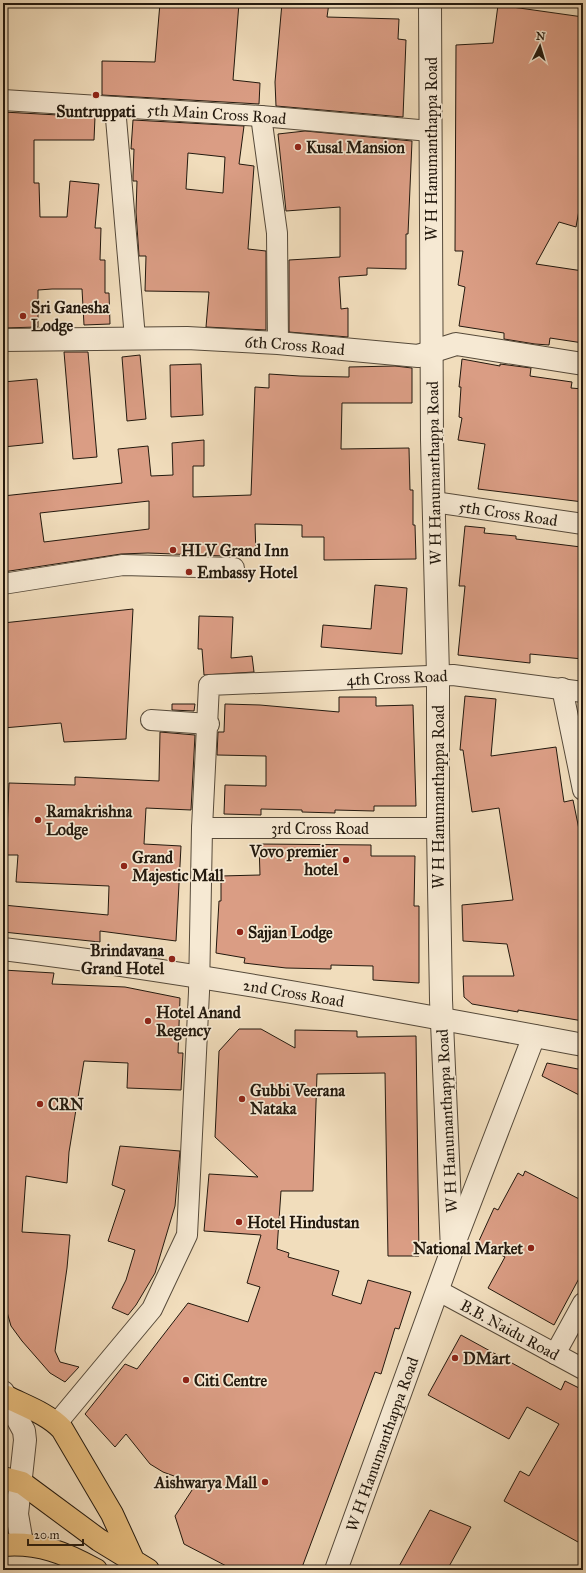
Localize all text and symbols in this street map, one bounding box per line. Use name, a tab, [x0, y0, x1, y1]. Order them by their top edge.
north arrow	[520, 26, 560, 66]
text: N	[536, 30, 547, 43]
street label: W H Hanumanthappa Road	[422, 57, 441, 241]
marker: Suntruppati	[91, 90, 101, 100]
street label: 5th Main Cross Road	[146, 99, 287, 128]
place label: Suntruppati	[56, 102, 136, 122]
place label: Kusal Mansion	[306, 138, 405, 157]
marker: Kusal Mansion	[293, 142, 303, 152]
place label: Sri Ganesha Lodge	[31, 298, 111, 336]
marker: Sri Ganesha Lodge	[18, 311, 28, 321]
street label: 6th Cross Road	[244, 332, 346, 359]
street label: W H Hanumanthappa Road	[423, 381, 445, 565]
street label: 5th Cross Road	[457, 496, 559, 530]
place label: HLV Grand Inn	[181, 541, 289, 560]
marker: HLV Grand Inn	[168, 545, 178, 555]
place label: Embassy Hotel	[197, 563, 298, 583]
marker: Embassy Hotel	[184, 567, 194, 577]
street label: 4th Cross Road	[346, 666, 448, 689]
street label: W H Hanumanthappa Road	[429, 705, 448, 889]
place label: Ramakrishna Lodge	[46, 802, 133, 840]
marker: Ramakrishna Lodge	[33, 815, 43, 825]
street label: 3rd Cross Road	[271, 819, 369, 838]
place label: Vovo premier hotel	[249, 842, 339, 879]
place label: Grand Majestic Mall	[132, 848, 224, 886]
marker: Vovo premier hotel	[341, 855, 351, 865]
marker: Grand Majestic Mall	[119, 861, 129, 871]
place label: Sajjan Lodge	[248, 923, 333, 943]
marker: Sajjan Lodge	[235, 927, 245, 937]
place label: Brindavana Grand Hotel	[81, 941, 165, 978]
marker: Brindavana Grand Hotel	[167, 954, 177, 964]
street label: 2nd Cross Road	[242, 975, 346, 1011]
place label: Hotel Anand Regency	[156, 1003, 242, 1041]
marker: Hotel Anand Regency	[143, 1016, 153, 1026]
street label: W H Hanumanthappa Road	[433, 1029, 461, 1213]
place label: Gubbi Veerana Nataka	[250, 1081, 346, 1118]
marker: Gubbi Veerana Nataka	[237, 1094, 247, 1104]
place label: CRN	[48, 1095, 84, 1114]
marker: CRN	[35, 1099, 45, 1109]
place label: Hotel Hindustan	[247, 1213, 360, 1232]
marker: Hotel Hindustan	[234, 1217, 244, 1227]
place label: National Market	[413, 1239, 523, 1258]
marker: National Market	[526, 1243, 536, 1253]
street label: B.B. Naidu Road	[457, 1295, 563, 1364]
place label: DMart	[463, 1349, 511, 1368]
marker: DMart	[450, 1353, 460, 1363]
street label: W H Hanumanthappa Road	[341, 1354, 422, 1534]
place label: Citi Centre	[194, 1371, 267, 1390]
marker: Citi Centre	[181, 1375, 191, 1385]
place label: Aishwarya Mall	[154, 1473, 258, 1493]
marker: Aishwarya Mall	[260, 1477, 270, 1487]
scale bar	[28, 1521, 83, 1547]
text: 20 m	[34, 1528, 60, 1542]

